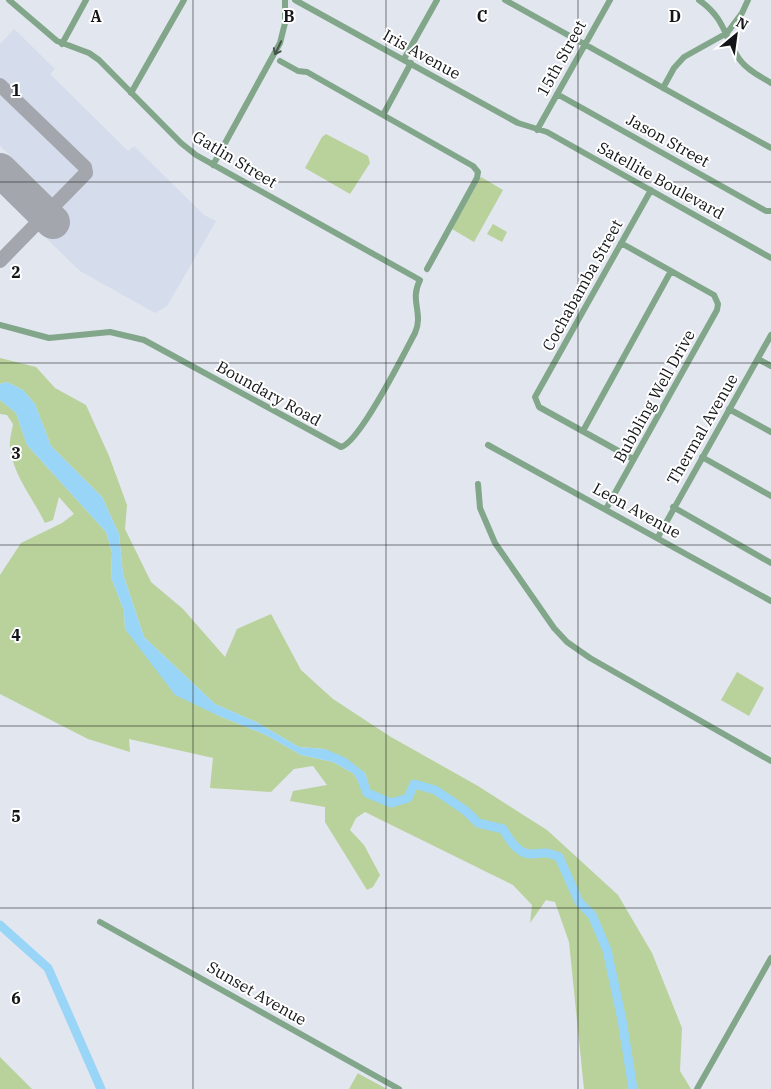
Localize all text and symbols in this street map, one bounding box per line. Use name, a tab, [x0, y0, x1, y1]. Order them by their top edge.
text: A	[90, 6, 102, 26]
text: B	[283, 6, 295, 26]
text: C	[477, 6, 487, 26]
text: D	[669, 6, 681, 26]
north arrow	[711, 10, 761, 60]
text: N	[733, 13, 752, 34]
street label: 15th Street	[532, 16, 590, 99]
street label: Iris Avenue	[380, 25, 464, 83]
one-way arrow	[272, 40, 282, 55]
text: 1	[11, 80, 21, 100]
street label: Jason Street	[623, 109, 713, 171]
street label: Gatlin Street	[189, 126, 281, 192]
street label: Satellite Boulevard	[594, 137, 728, 223]
street label: Cochabamba Street	[538, 216, 627, 354]
text: 2	[11, 262, 21, 282]
street label: Bubbling Well Drive	[609, 326, 699, 466]
street label: Boundary Road	[213, 356, 325, 430]
street label: Thermal Avenue	[662, 370, 742, 488]
text: 3	[11, 443, 21, 463]
street label: Leon Avenue	[590, 478, 684, 542]
text: 4	[11, 625, 21, 645]
text: 5	[11, 806, 21, 826]
street label: Sunset Avenue	[204, 956, 310, 1030]
text: 6	[11, 988, 21, 1008]

